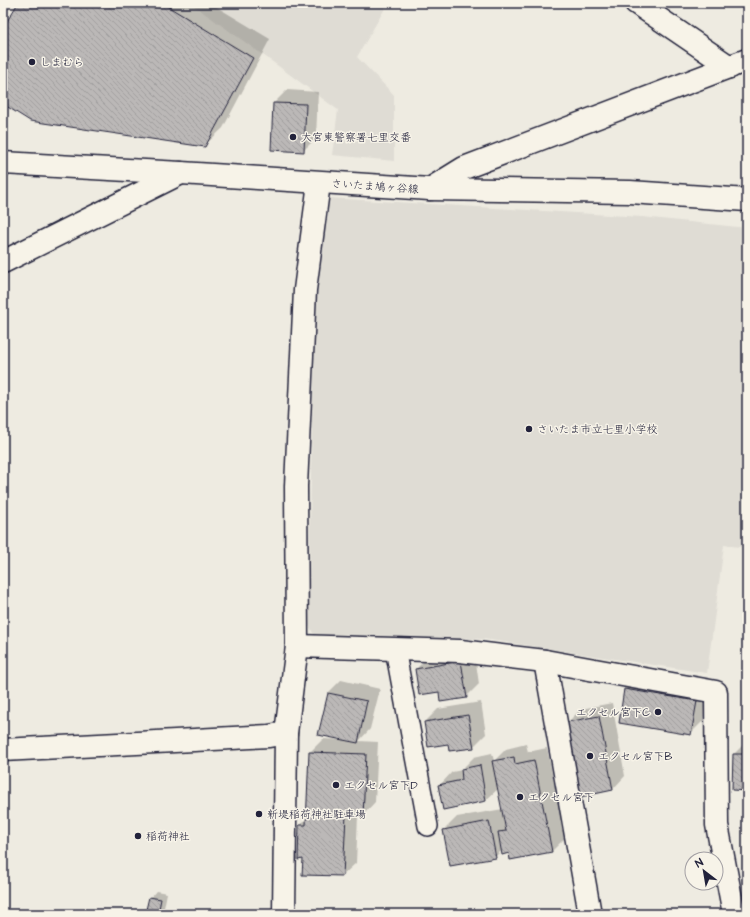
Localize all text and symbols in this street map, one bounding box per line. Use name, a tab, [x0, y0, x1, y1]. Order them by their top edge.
place label: しまむら	[40, 55, 84, 70]
marker: しまむら	[27, 57, 37, 67]
place label: 大宮東警察署七里交番	[301, 130, 411, 145]
marker: 大宮東警察署七里交番	[288, 132, 298, 142]
street label: さいたま鳩ヶ谷線	[331, 176, 419, 197]
place label: さいたま市立七里小学校	[537, 422, 658, 437]
marker: さいたま市立七里小学校	[524, 424, 534, 434]
place label: エクセル宮下C	[576, 705, 650, 720]
marker: エクセル宮下C	[653, 707, 663, 717]
place label: エクセル宮下B	[598, 749, 672, 764]
marker: エクセル宮下B	[585, 751, 595, 761]
place label: エクセル宮下D	[344, 778, 418, 793]
marker: エクセル宮下D	[331, 780, 341, 790]
place label: エクセル宮下	[528, 790, 594, 805]
marker: エクセル宮下	[515, 792, 525, 802]
place label: 新堤稲荷神社駐車場	[267, 807, 366, 822]
marker: 新堤稲荷神社駐車場	[254, 809, 264, 819]
place label: 稲荷神社	[146, 829, 190, 844]
marker: 稲荷神社	[133, 831, 143, 841]
north arrow	[684, 851, 724, 891]
text: N	[692, 855, 706, 871]

